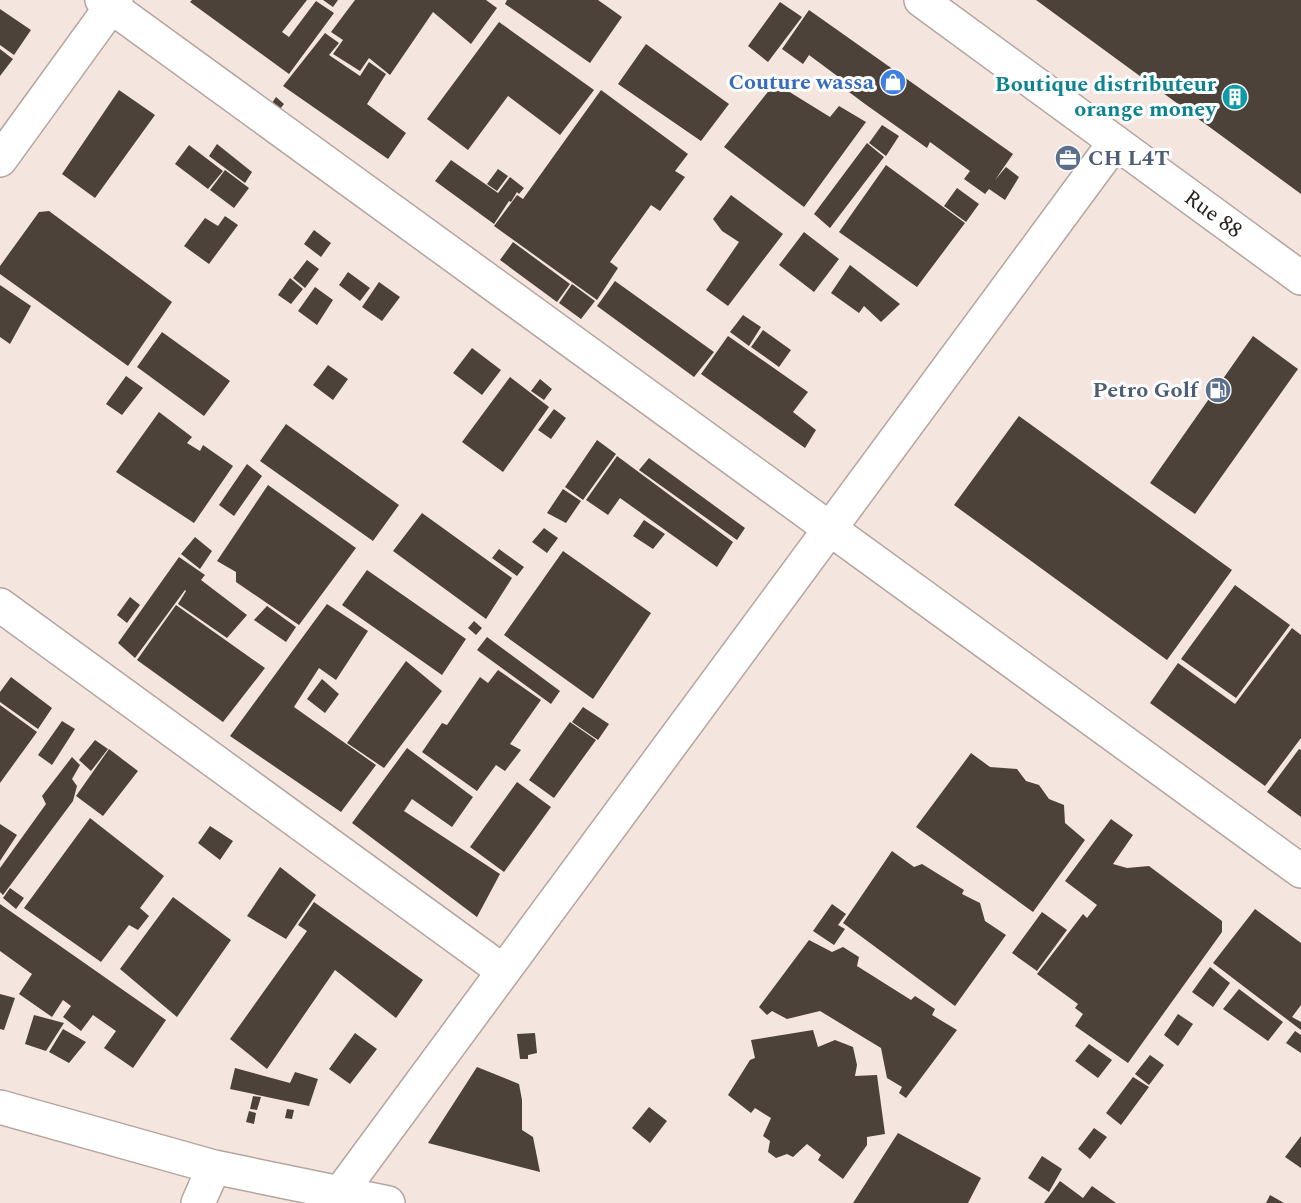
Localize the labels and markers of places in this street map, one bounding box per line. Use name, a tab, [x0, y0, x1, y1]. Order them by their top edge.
place label: Couture wassa	[728, 66, 875, 99]
shop icon: Couture wassa	[878, 67, 908, 97]
place label: Boutique distributeur orange money	[995, 68, 1218, 126]
building icon: Boutique distributeur orange money	[1220, 82, 1250, 112]
place label: CH L4T	[1088, 142, 1170, 175]
office icon: CH L4T	[1053, 143, 1083, 173]
place label: Petro Golf	[1093, 374, 1200, 407]
fuel station icon: Petro Golf	[1203, 375, 1233, 405]

